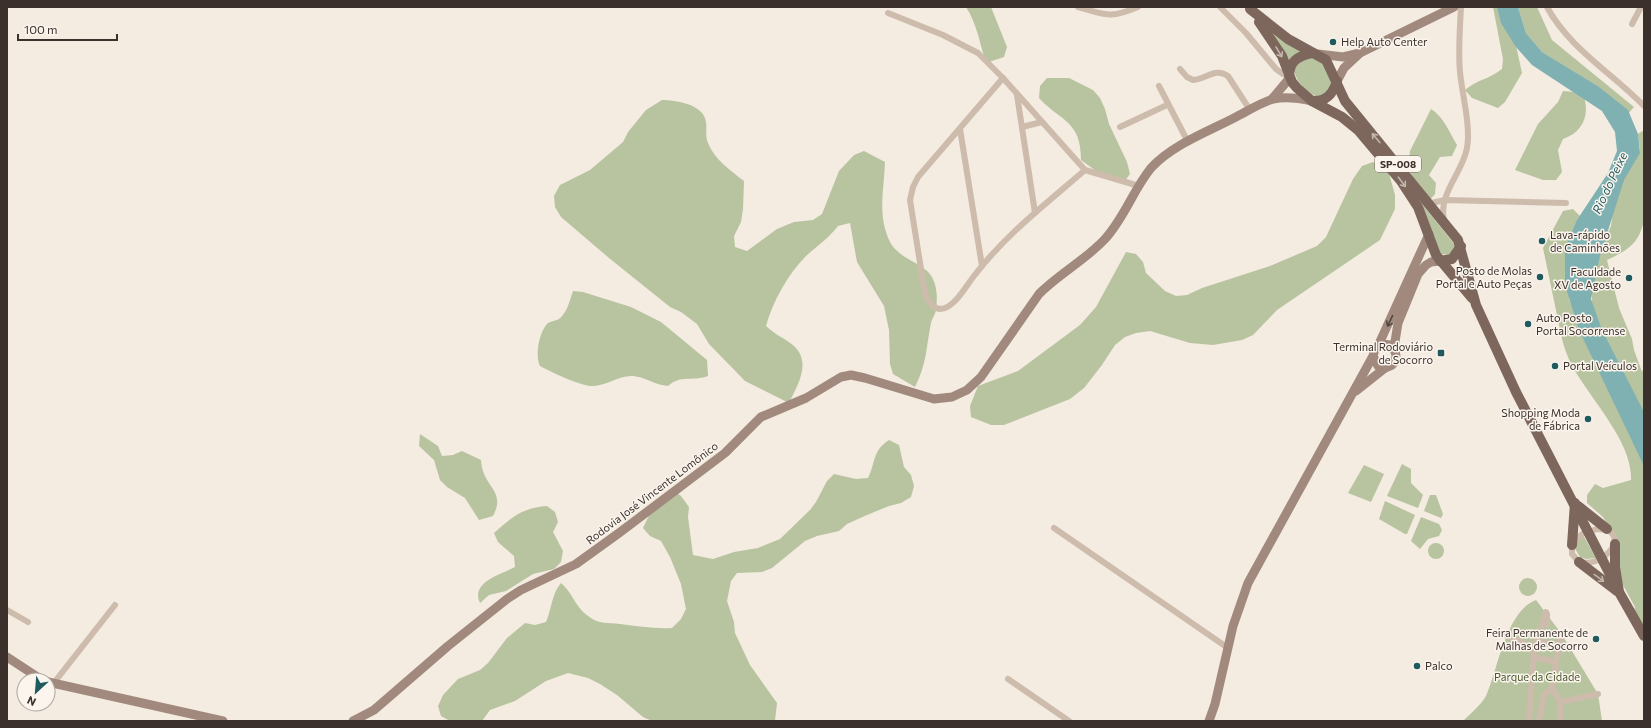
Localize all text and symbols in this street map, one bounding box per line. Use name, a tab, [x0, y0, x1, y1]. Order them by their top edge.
scale bar	[18, 16, 117, 42]
text: 100 m	[24, 22, 58, 36]
place label: Help Auto Center	[1341, 35, 1428, 48]
marker: Help Auto Center	[1328, 37, 1338, 47]
one-way arrow	[1276, 46, 1284, 58]
one-way arrow	[1372, 133, 1381, 144]
water label: Rio do Peixe	[1589, 149, 1630, 216]
road number: SP-008	[1375, 156, 1421, 172]
one-way arrow	[1398, 177, 1406, 188]
place label: Lava-rápido de Caminhões	[1550, 228, 1620, 254]
marker: Lava-rápido de Caminhões	[1537, 236, 1547, 246]
place label: Posto de Molas Portal e Auto Peças	[1436, 264, 1532, 290]
place label: Faculdade XV de Agosto	[1554, 265, 1621, 291]
marker: Posto de Molas Portal e Auto Peças	[1535, 272, 1545, 282]
marker: Faculdade XV de Agosto	[1624, 273, 1634, 283]
place label: Auto Posto Portal Socorrense	[1536, 311, 1626, 337]
one-way arrow	[1386, 315, 1393, 327]
marker: Auto Posto Portal Socorrense	[1523, 319, 1533, 329]
place label: Terminal Rodoviário de Socorro	[1333, 340, 1433, 366]
marker: Terminal Rodoviário de Socorro	[1436, 348, 1446, 358]
place label: Portal Veículos	[1563, 359, 1637, 372]
marker: Portal Veículos	[1550, 361, 1560, 371]
place label: Shopping Moda de Fábrica	[1501, 406, 1580, 432]
marker: Shopping Moda de Fábrica	[1583, 414, 1593, 424]
street label: Rodovia José Vincente Lomônico	[583, 438, 721, 547]
one-way arrow	[1593, 574, 1604, 582]
place label: Feira Permanente de Malhas de Socorro	[1486, 626, 1588, 652]
marker: Feira Permanente de Malhas de Socorro	[1591, 634, 1601, 644]
place label: Palco	[1425, 659, 1453, 672]
marker: Palco	[1412, 661, 1422, 671]
park label: Parque da Cidade	[1494, 670, 1580, 683]
north arrow	[16, 672, 56, 712]
text: N	[25, 694, 38, 709]

